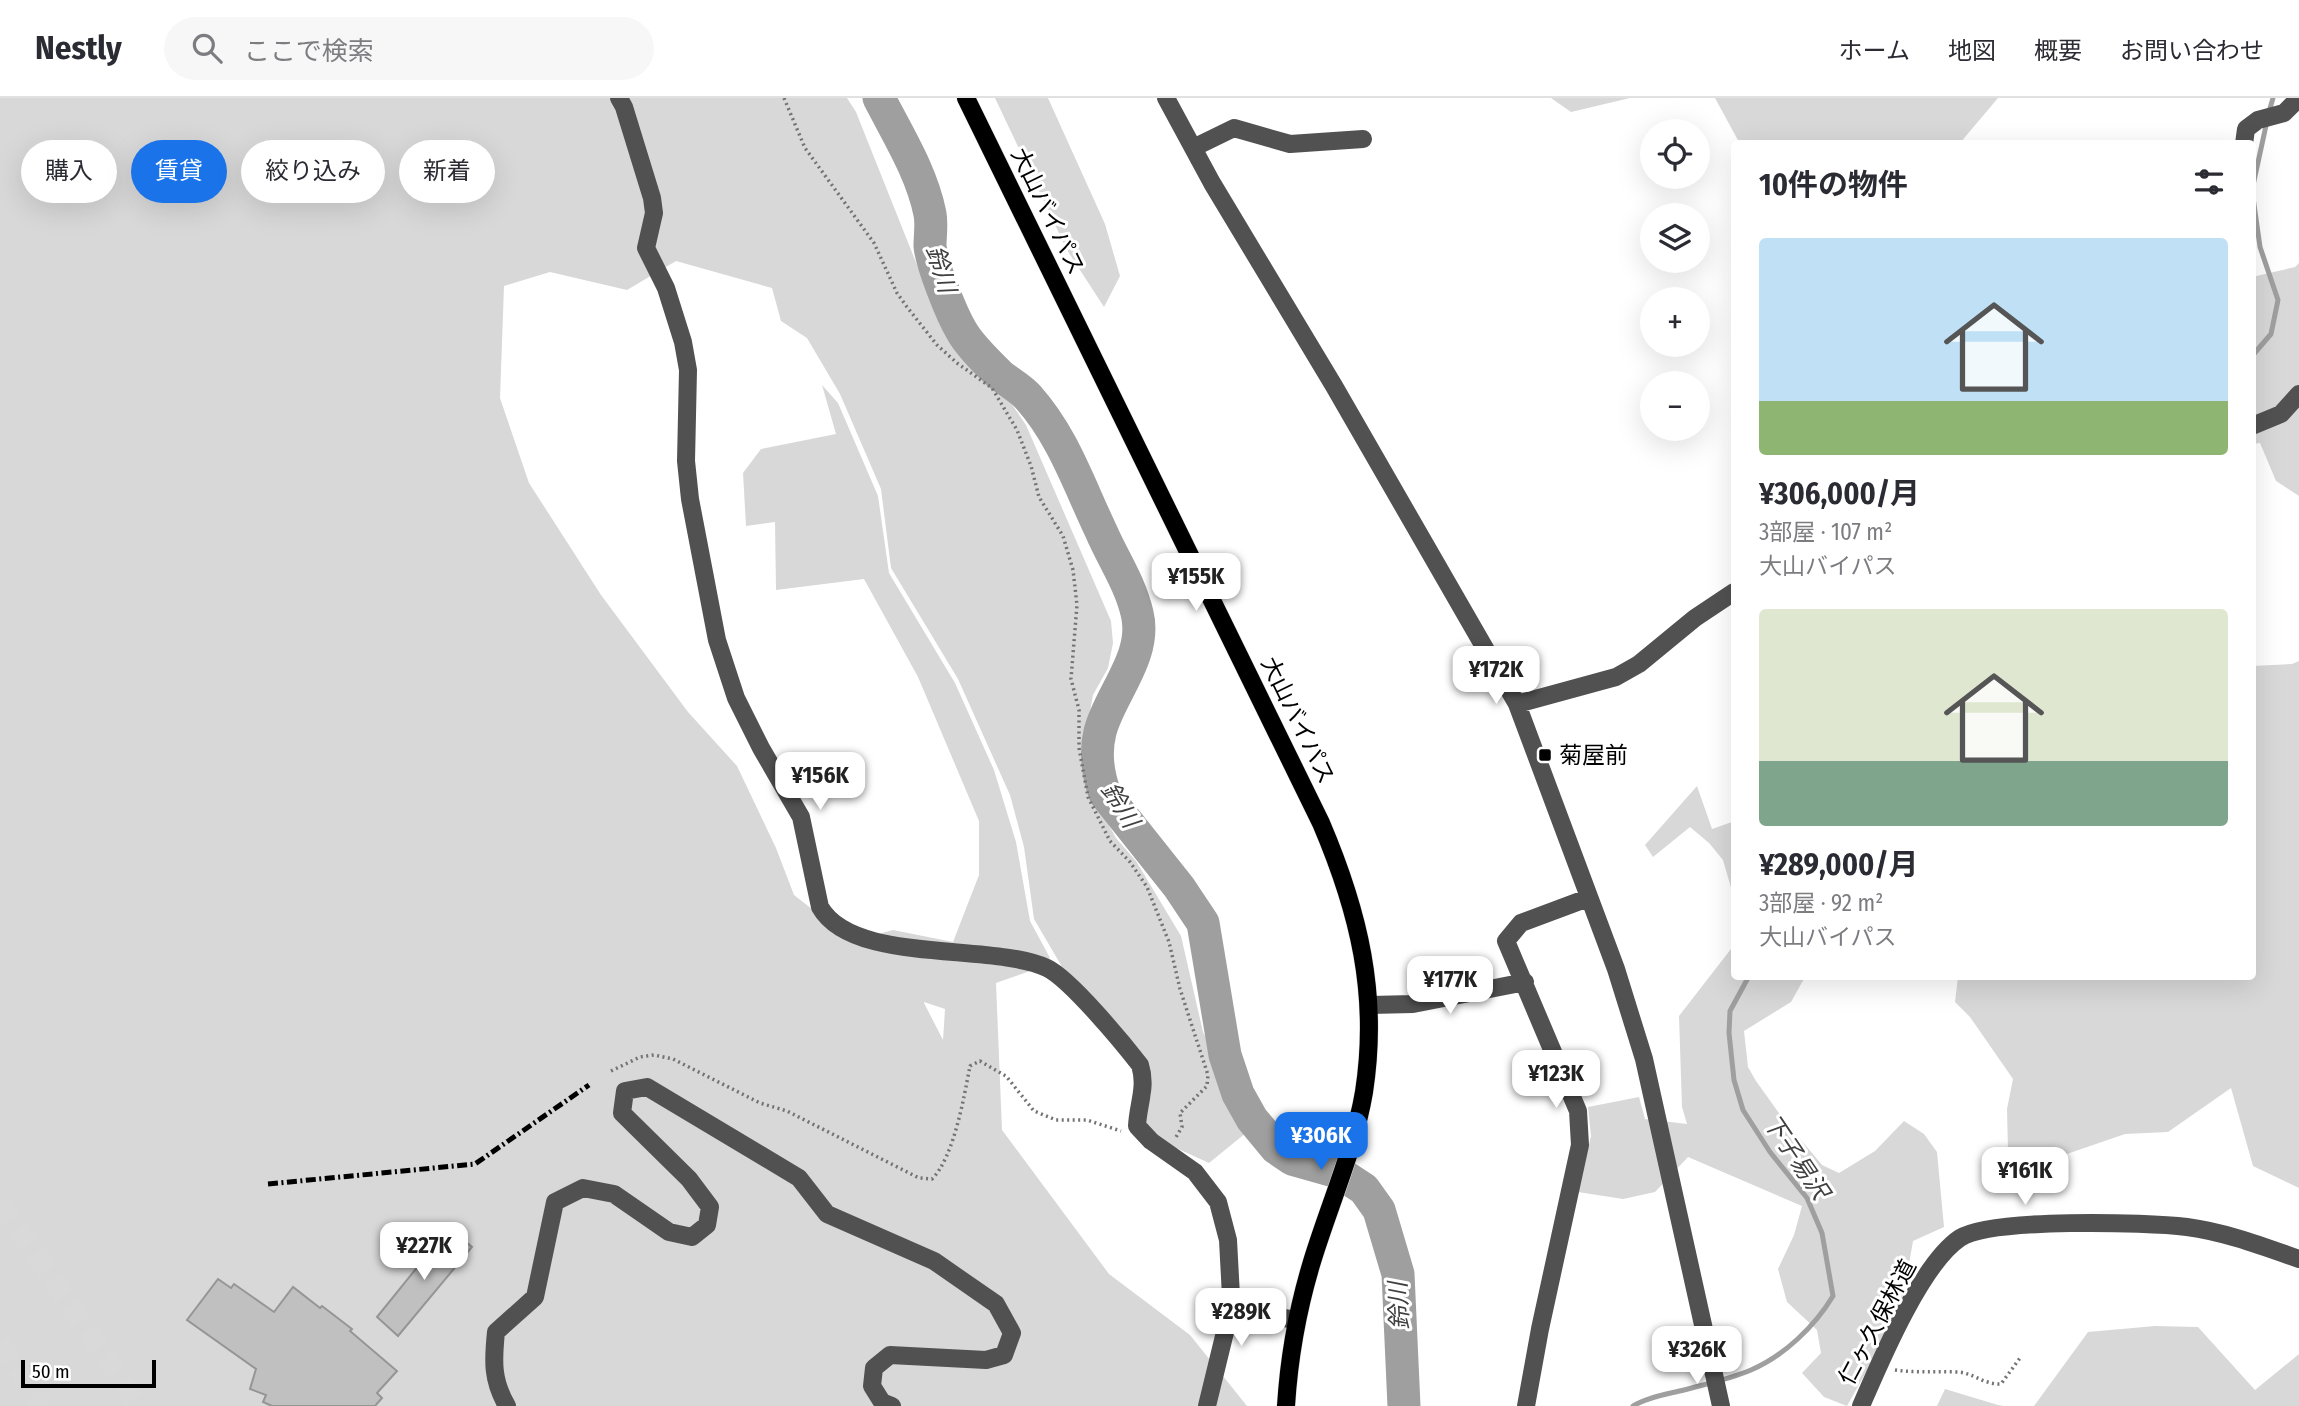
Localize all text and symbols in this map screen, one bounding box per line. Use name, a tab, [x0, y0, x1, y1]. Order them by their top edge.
search box	[164, 17, 654, 80]
text: Nestly	[35, 28, 122, 68]
icon: search	[188, 29, 226, 67]
text: ここで検索	[244, 36, 374, 67]
text: ホーム	[1839, 37, 1910, 65]
text: 地図	[1948, 37, 1996, 65]
text: 概要	[2034, 37, 2082, 65]
text: お問い合わせ	[2120, 37, 2264, 65]
map controls	[1640, 119, 1710, 441]
button: locate	[1640, 119, 1710, 189]
chip: 購入	[21, 140, 117, 203]
chip: 賃貸	[131, 140, 227, 203]
chip: 絞り込み	[241, 140, 385, 203]
chip: 新着	[399, 140, 495, 203]
street label: 大山バイパス	[1005, 143, 1091, 279]
icon: filters	[2190, 163, 2228, 201]
text: 10件の物件	[1759, 167, 1908, 203]
button: layers	[1640, 203, 1710, 273]
water label: 鈴川	[921, 242, 962, 299]
icon: home	[1931, 284, 2057, 410]
button: +	[1640, 287, 1710, 357]
button: −	[1640, 371, 1710, 441]
text: ¥306,000/月	[1759, 476, 1920, 512]
text: 3部屋 · 107 m²	[1759, 518, 1892, 546]
text: 大山バイパス	[1759, 552, 1897, 580]
pin: ¥155K	[1147, 554, 1245, 613]
text: ¥155K	[1168, 562, 1224, 590]
pin: ¥172K	[1447, 646, 1545, 706]
street label: 大山バイパス	[1255, 652, 1341, 788]
text: ¥172K	[1469, 655, 1523, 683]
icon: home	[1931, 655, 2057, 781]
place label: 菊屋前	[1559, 741, 1628, 769]
marker: 菊屋前	[1537, 747, 1553, 763]
pin: ¥156K	[771, 752, 869, 812]
text: ¥156K	[791, 761, 849, 789]
water label: 鈴川	[1095, 777, 1146, 835]
text: ¥289,000/月	[1759, 847, 1919, 883]
text: 3部屋 · 92 m²	[1759, 889, 1883, 917]
text: 大山バイパス	[1759, 923, 1897, 951]
pin: ¥177K	[1401, 956, 1499, 1016]
text: ¥177K	[1423, 965, 1477, 993]
pin: ¥123K	[1507, 1051, 1605, 1110]
text: ¥123K	[1528, 1059, 1584, 1087]
water label: 下子易沢	[1758, 1109, 1836, 1207]
pin: ¥306K	[1272, 1112, 1370, 1172]
text: ¥306K	[1291, 1121, 1351, 1149]
pin: ¥161K	[1976, 1148, 2074, 1207]
text: ¥161K	[1998, 1156, 2052, 1184]
pin: ¥227K	[375, 1222, 473, 1282]
text: ¥227K	[396, 1231, 452, 1259]
street label: 仁ヶ久保林道	[1832, 1255, 1922, 1389]
water label: 鈴川	[1384, 1278, 1414, 1331]
pin: ¥289K	[1192, 1288, 1290, 1348]
text: ¥289K	[1211, 1297, 1271, 1325]
pin: ¥326K	[1648, 1326, 1746, 1386]
text: ¥326K	[1668, 1335, 1726, 1363]
scale bar	[21, 1357, 156, 1389]
text: 50 m	[32, 1360, 70, 1383]

